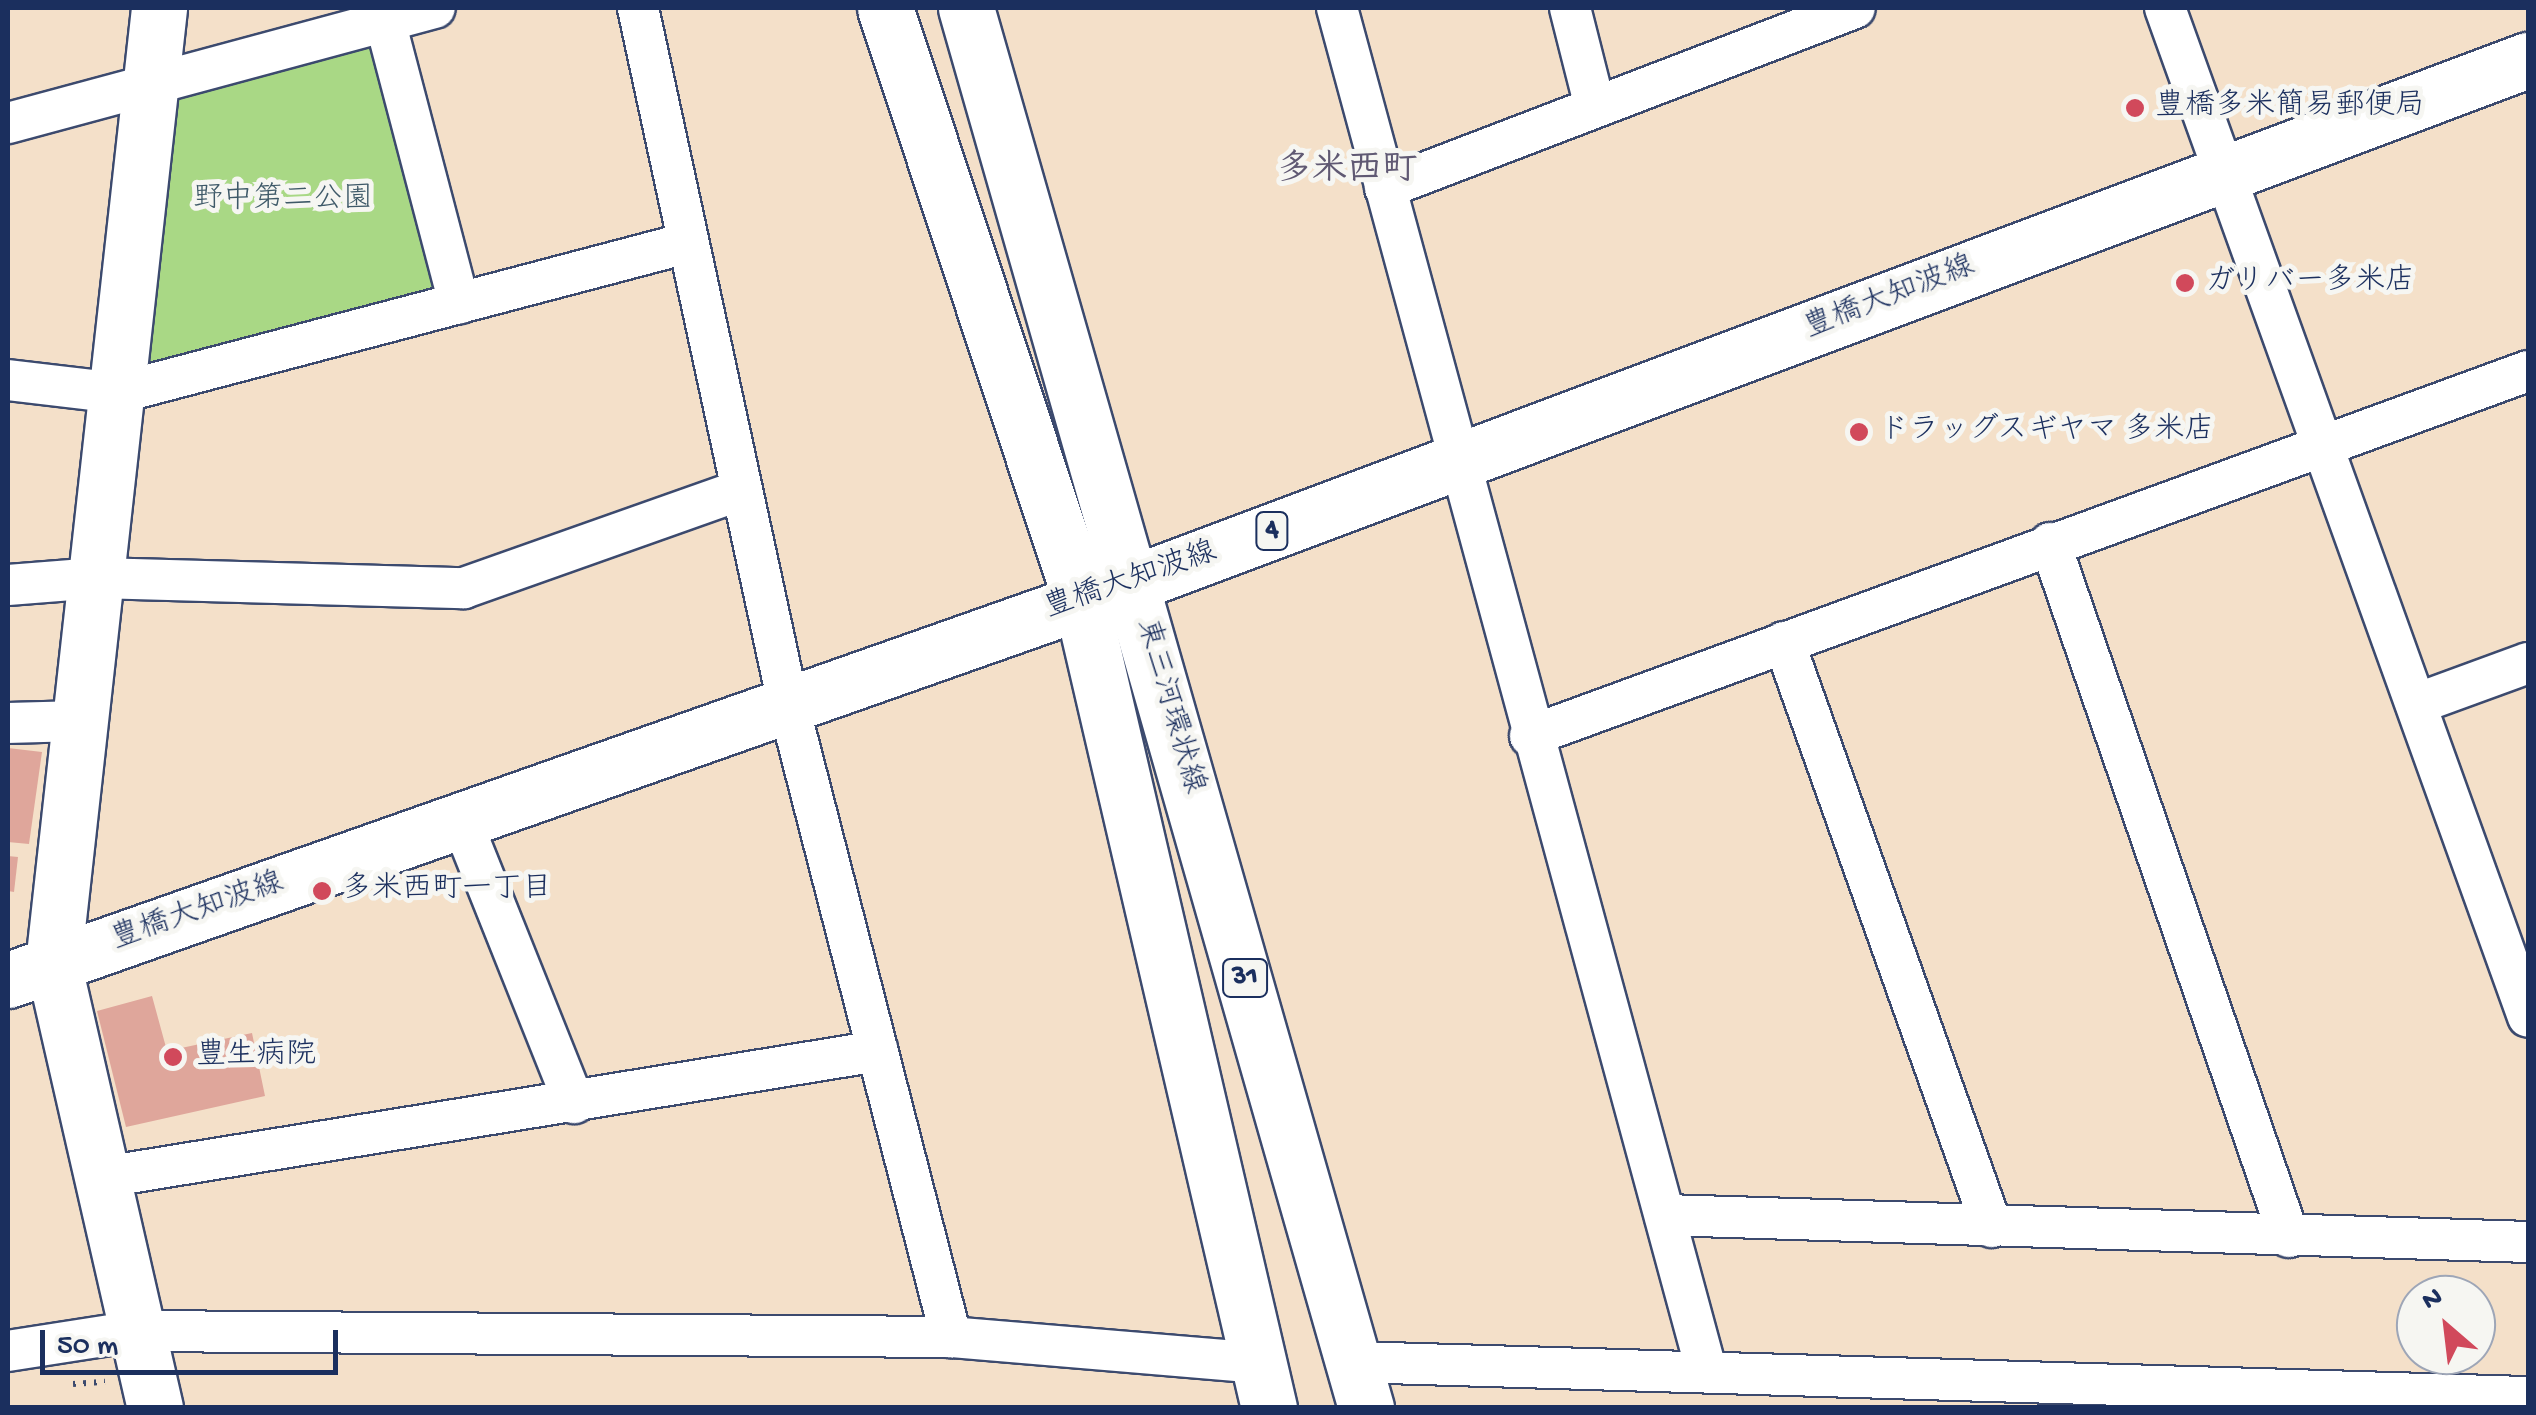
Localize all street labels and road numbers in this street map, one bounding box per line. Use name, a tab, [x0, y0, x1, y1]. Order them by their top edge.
street label: 豊橋大知波線	[1800, 250, 1980, 348]
road number: 4	[1254, 508, 1290, 554]
street label: 豊橋大知波線	[1040, 536, 1222, 628]
street label: 東三河環状線	[1126, 616, 1210, 798]
street label: 豊橋大知波線	[107, 867, 289, 959]
road number: 31	[1220, 955, 1270, 1001]

